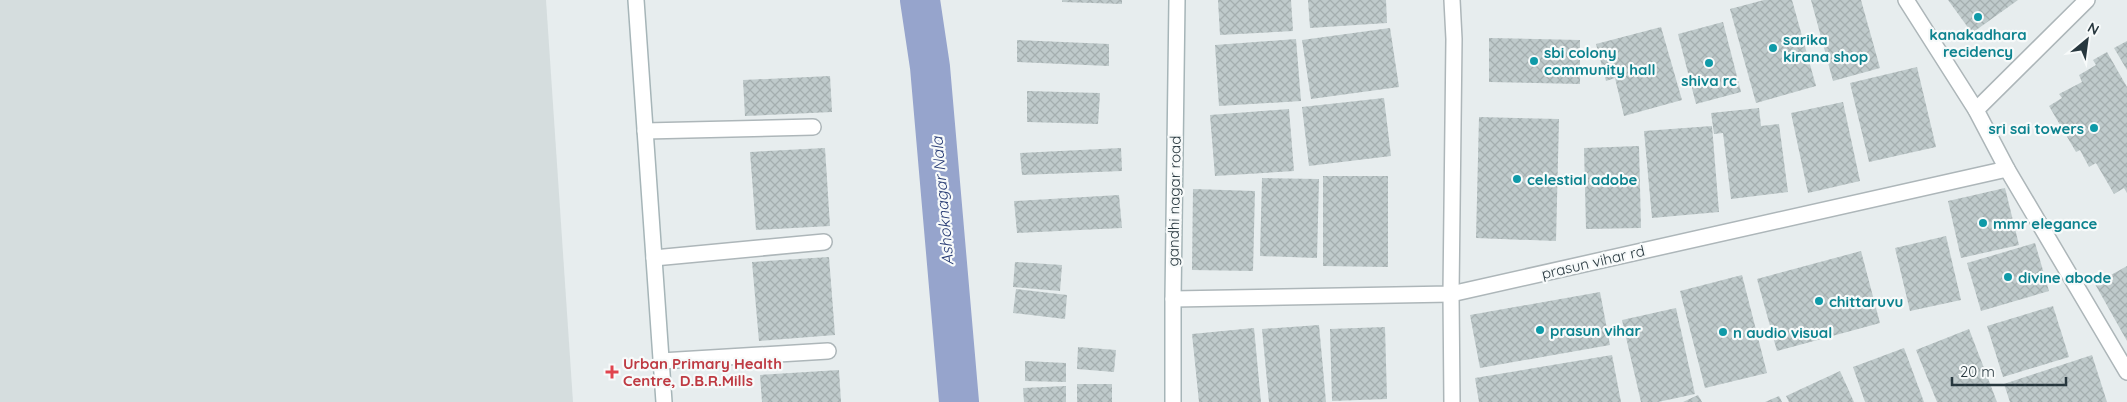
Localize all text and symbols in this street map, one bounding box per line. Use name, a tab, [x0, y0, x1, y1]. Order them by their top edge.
marker: kanakadhara recidency	[1972, 11, 1984, 23]
north arrow	[2062, 15, 2112, 65]
text: N	[2084, 18, 2102, 39]
place label: kanakadhara recidency	[1929, 25, 2027, 61]
place label: sarika kirana shop	[1783, 30, 1868, 66]
marker: sarika kirana shop	[1767, 42, 1779, 54]
place label: sbi colony community hall	[1544, 43, 1656, 79]
marker: sbi colony community hall	[1528, 55, 1540, 67]
marker: shiva rc	[1703, 57, 1715, 69]
place label: shiva rc	[1681, 71, 1737, 90]
place label: sri sai towers	[1988, 119, 2084, 138]
marker: sri sai towers	[2088, 122, 2100, 134]
water label: Ashoknagar Nala	[926, 135, 958, 266]
street label: gandhi nagar road	[1163, 136, 1185, 266]
place label: celestial adobe	[1527, 170, 1638, 189]
marker: celestial adobe	[1511, 173, 1523, 185]
place label: mmr elegance	[1993, 214, 2098, 233]
marker: mmr elegance	[1977, 217, 1989, 229]
street label: prasun vihar rd	[1540, 241, 1646, 283]
place label: divine abode	[2018, 268, 2112, 287]
marker: divine abode	[2002, 271, 2014, 283]
place label: chittaruvu	[1829, 292, 1903, 311]
marker: chittaruvu	[1813, 295, 1825, 307]
place label: prasun vihar	[1550, 321, 1642, 340]
place label: n audio visual	[1733, 323, 1832, 342]
marker: prasun vihar	[1534, 324, 1546, 336]
marker: n audio visual	[1717, 326, 1729, 338]
place label: Urban Primary Health Centre, D.B.R.Mills	[623, 354, 782, 390]
scale bar	[1952, 354, 2066, 386]
text: 20 m	[1960, 362, 1995, 381]
marker: Urban Primary Health Centre, D.B.R.Mills	[605, 365, 619, 379]

